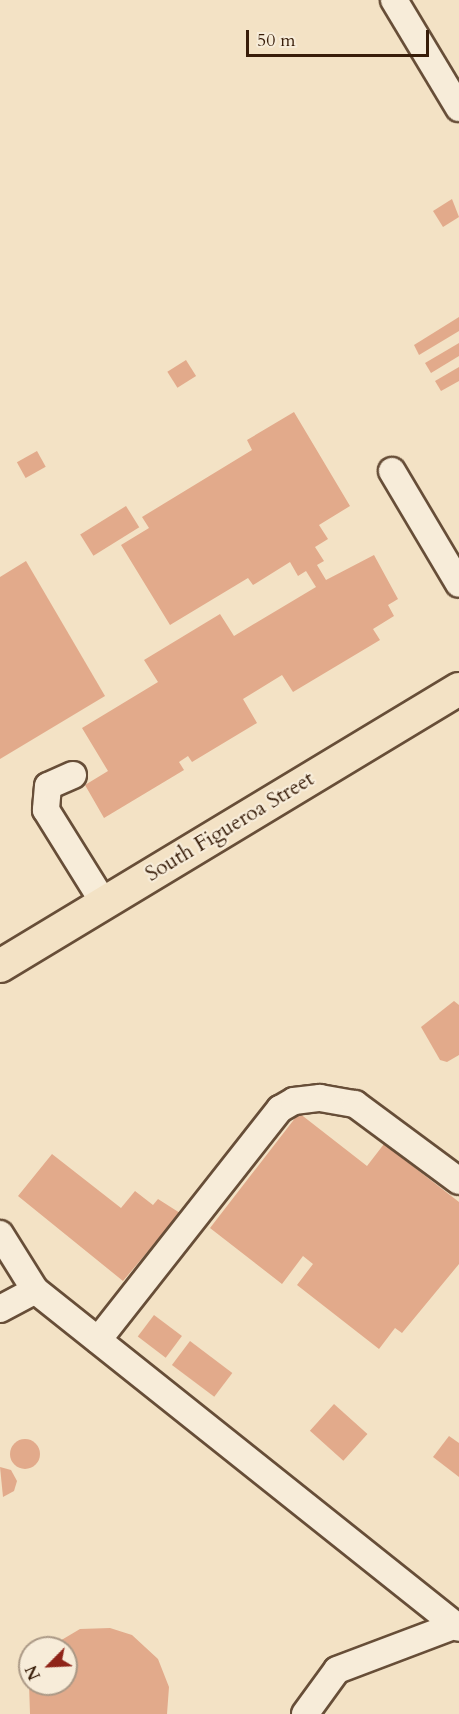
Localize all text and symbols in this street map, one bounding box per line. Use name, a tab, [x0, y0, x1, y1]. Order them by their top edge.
scale bar	[249, 18, 432, 56]
text: 50 m	[257, 28, 296, 53]
street label: South Figueroa Street	[141, 767, 319, 887]
north arrow	[18, 1636, 78, 1696]
text: N	[21, 1662, 46, 1683]

